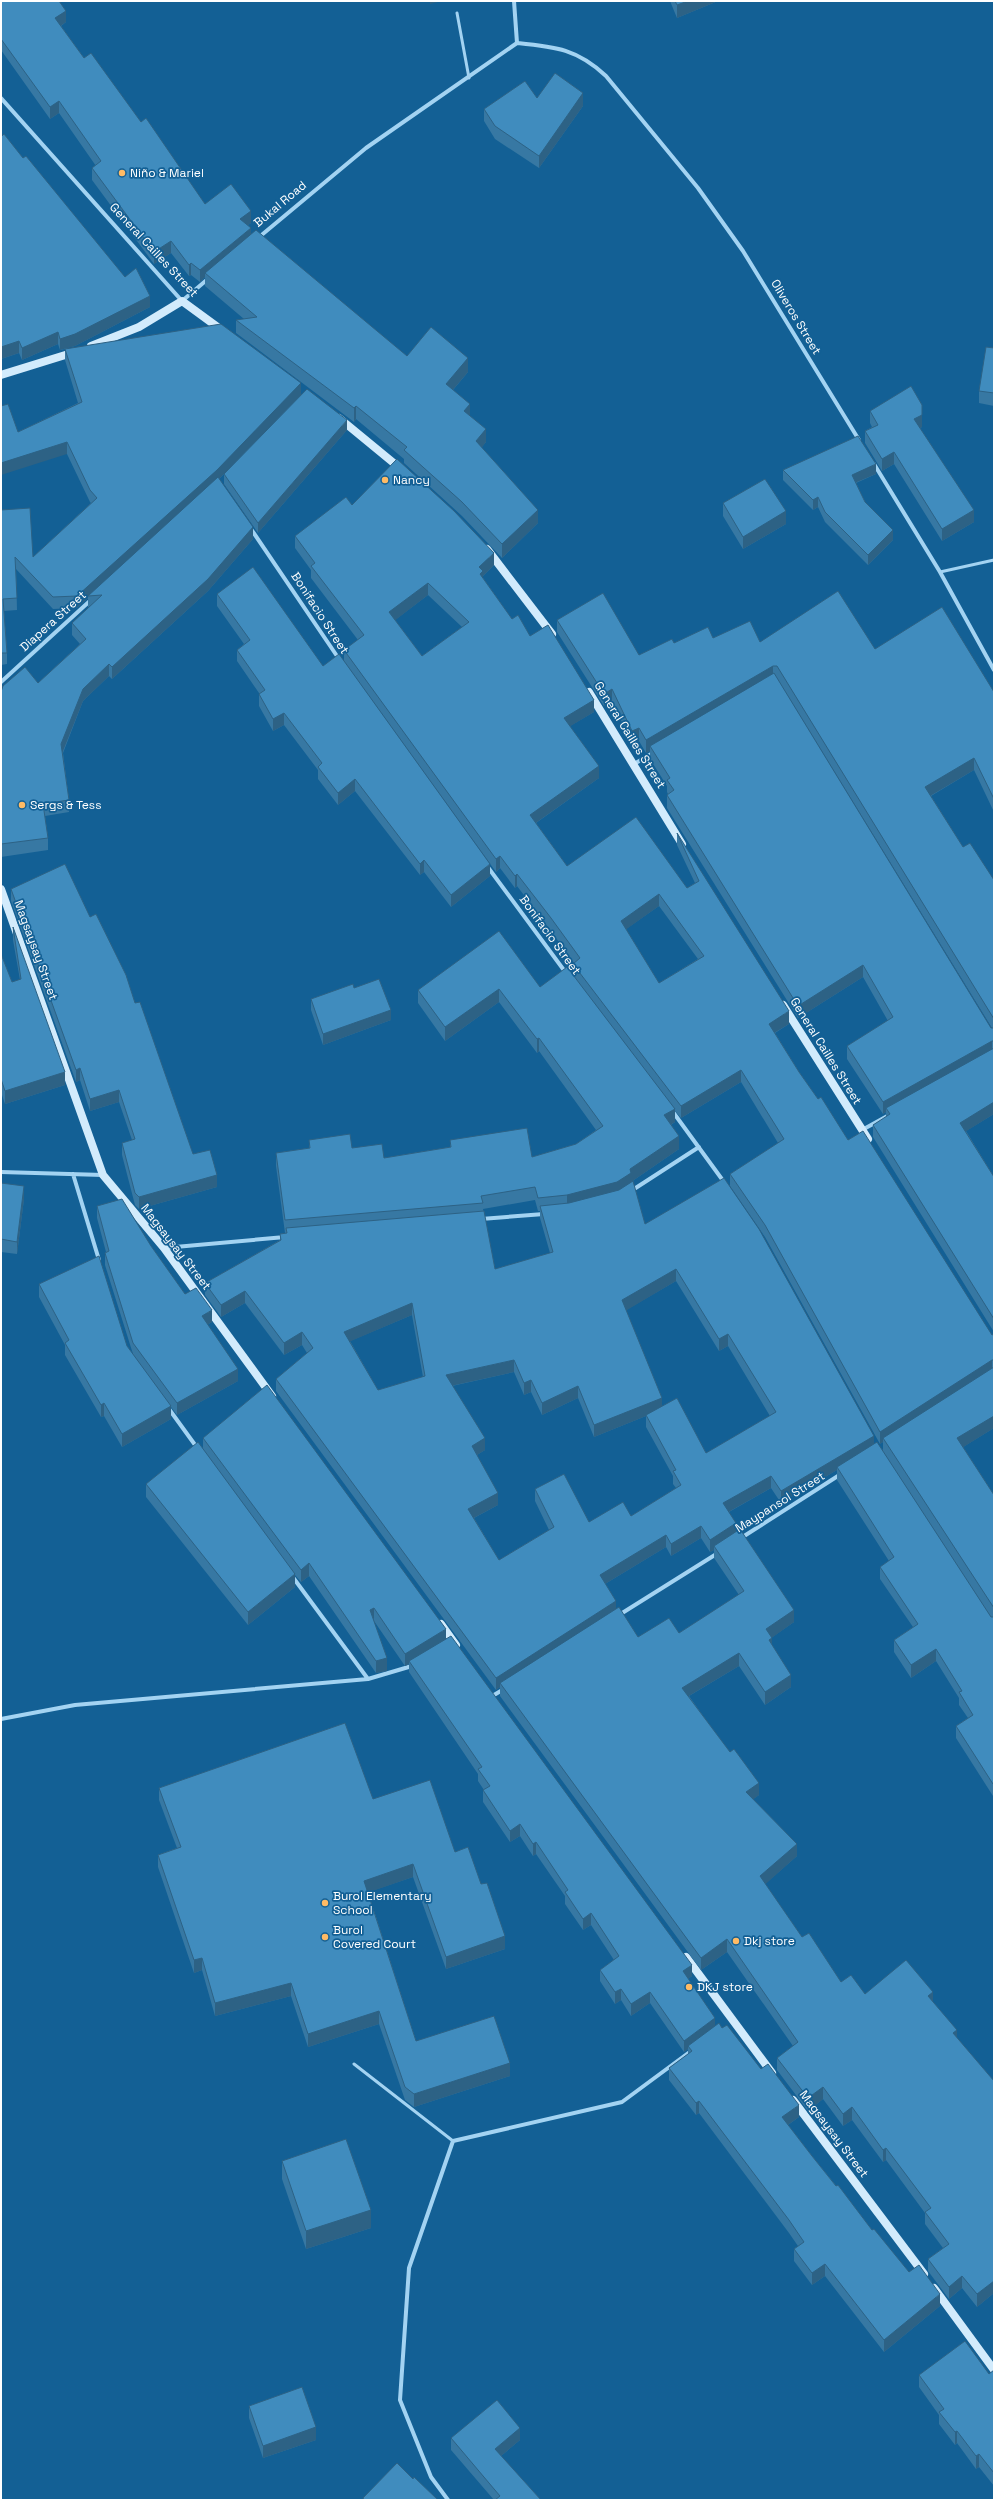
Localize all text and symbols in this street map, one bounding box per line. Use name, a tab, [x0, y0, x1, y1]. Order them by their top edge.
place label: Niño & Mariel	[130, 165, 204, 181]
marker: Niño & Mariel	[117, 168, 127, 178]
street label: Bukal Road	[250, 177, 310, 231]
street label: General Cailles Street	[106, 199, 202, 301]
street label: Oliveros Street	[767, 276, 825, 358]
place label: Nancy	[393, 472, 430, 488]
marker: Nancy	[380, 475, 390, 485]
street label: Bonifacio Street	[287, 569, 353, 657]
street label: Diapera Street	[17, 587, 89, 655]
street label: General Cailles Street	[591, 678, 669, 792]
place label: Sergs & Tess	[30, 797, 102, 813]
marker: Sergs & Tess	[17, 800, 27, 810]
street label: Bonifacio Street	[516, 892, 584, 978]
street label: Magsaysay Street	[10, 898, 62, 1002]
street label: General Cailles Street	[787, 994, 865, 1108]
street label: Magsaysay Street	[137, 1201, 215, 1293]
street label: Maypansol Street	[732, 1468, 828, 1536]
place label: Burol Elementary School	[333, 1888, 432, 1918]
marker: Burol Elementary School	[320, 1898, 330, 1908]
place label: Burol Covered Court	[333, 1922, 416, 1952]
marker: Burol Covered Court	[320, 1932, 330, 1942]
place label: Dkj store	[744, 1933, 795, 1949]
marker: Dkj store	[731, 1936, 741, 1946]
place label: DKJ store	[697, 1979, 753, 1995]
marker: DKJ store	[684, 1982, 694, 1992]
street label: Magsaysay Street	[796, 2087, 872, 2181]

